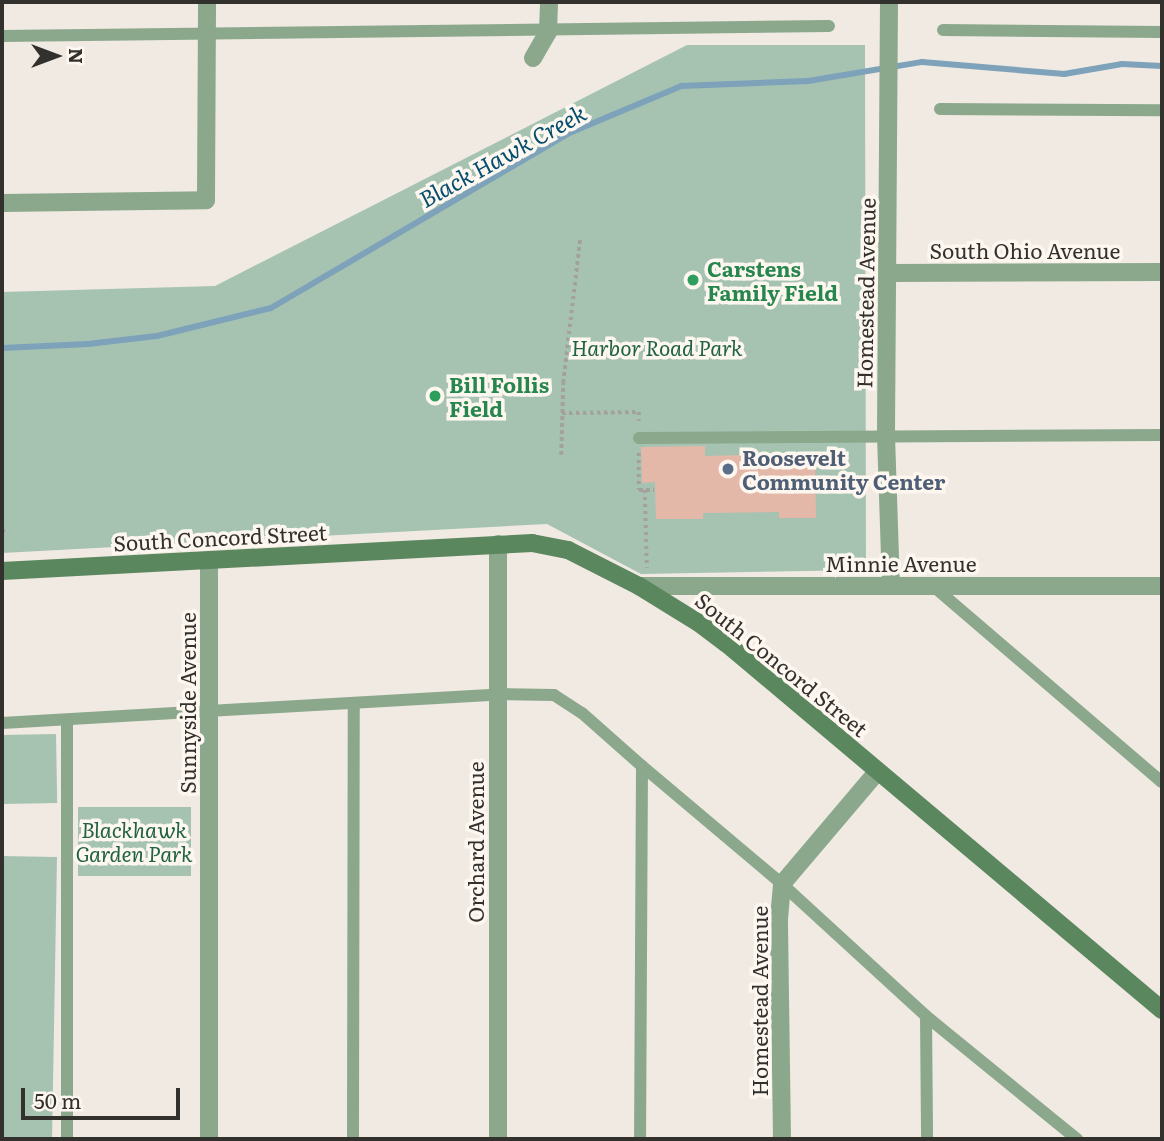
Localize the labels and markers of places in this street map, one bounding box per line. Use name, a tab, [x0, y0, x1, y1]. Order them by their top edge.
place label: Carstens Family Field	[707, 255, 838, 305]
marker: Carstens Family Field	[685, 272, 701, 288]
place label: Bill Follis Field	[449, 371, 549, 421]
marker: Bill Follis Field	[427, 388, 443, 404]
place label: Roosevelt Community Center	[742, 444, 945, 494]
marker: Roosevelt Community Center	[720, 461, 736, 477]

